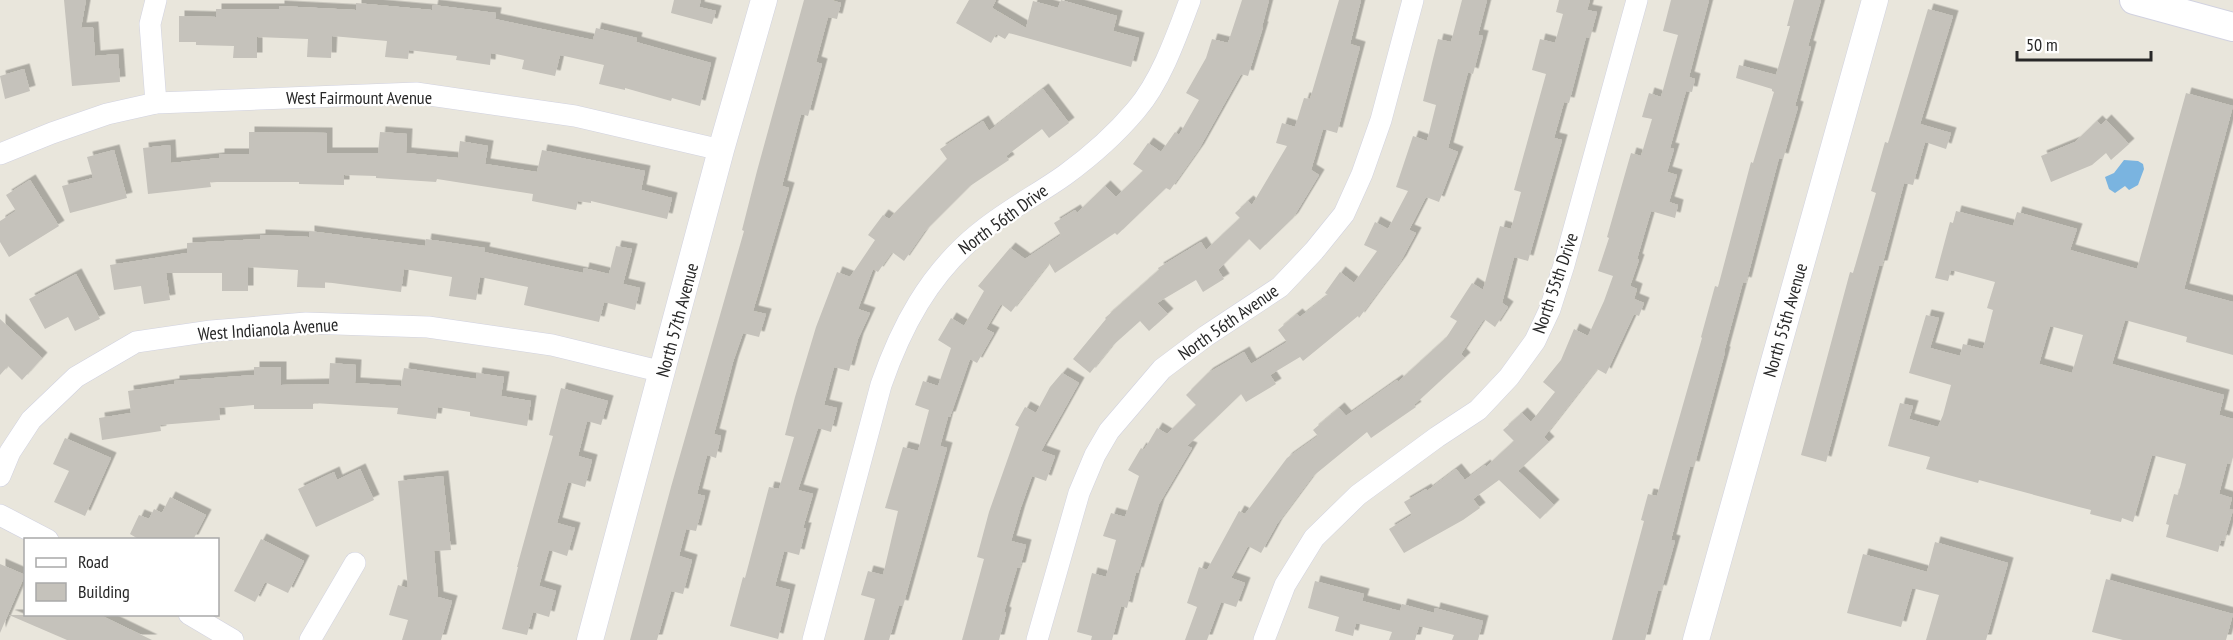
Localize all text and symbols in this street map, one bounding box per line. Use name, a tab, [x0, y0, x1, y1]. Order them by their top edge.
scale bar	[2017, 24, 2150, 62]
text: 50 m	[2026, 33, 2058, 56]
street label: West Fairmount Avenue	[286, 86, 432, 109]
street label: North 56th Drive	[954, 179, 1052, 259]
street label: North 55th Drive	[1527, 230, 1583, 336]
street label: North 57th Avenue	[651, 260, 703, 380]
street label: North 55th Avenue	[1758, 260, 1812, 380]
street label: North 56th Avenue	[1173, 279, 1283, 365]
street label: West Indianola Avenue	[197, 313, 339, 345]
legend	[24, 538, 219, 616]
text: Road	[78, 550, 109, 573]
text: Building	[78, 580, 130, 603]

